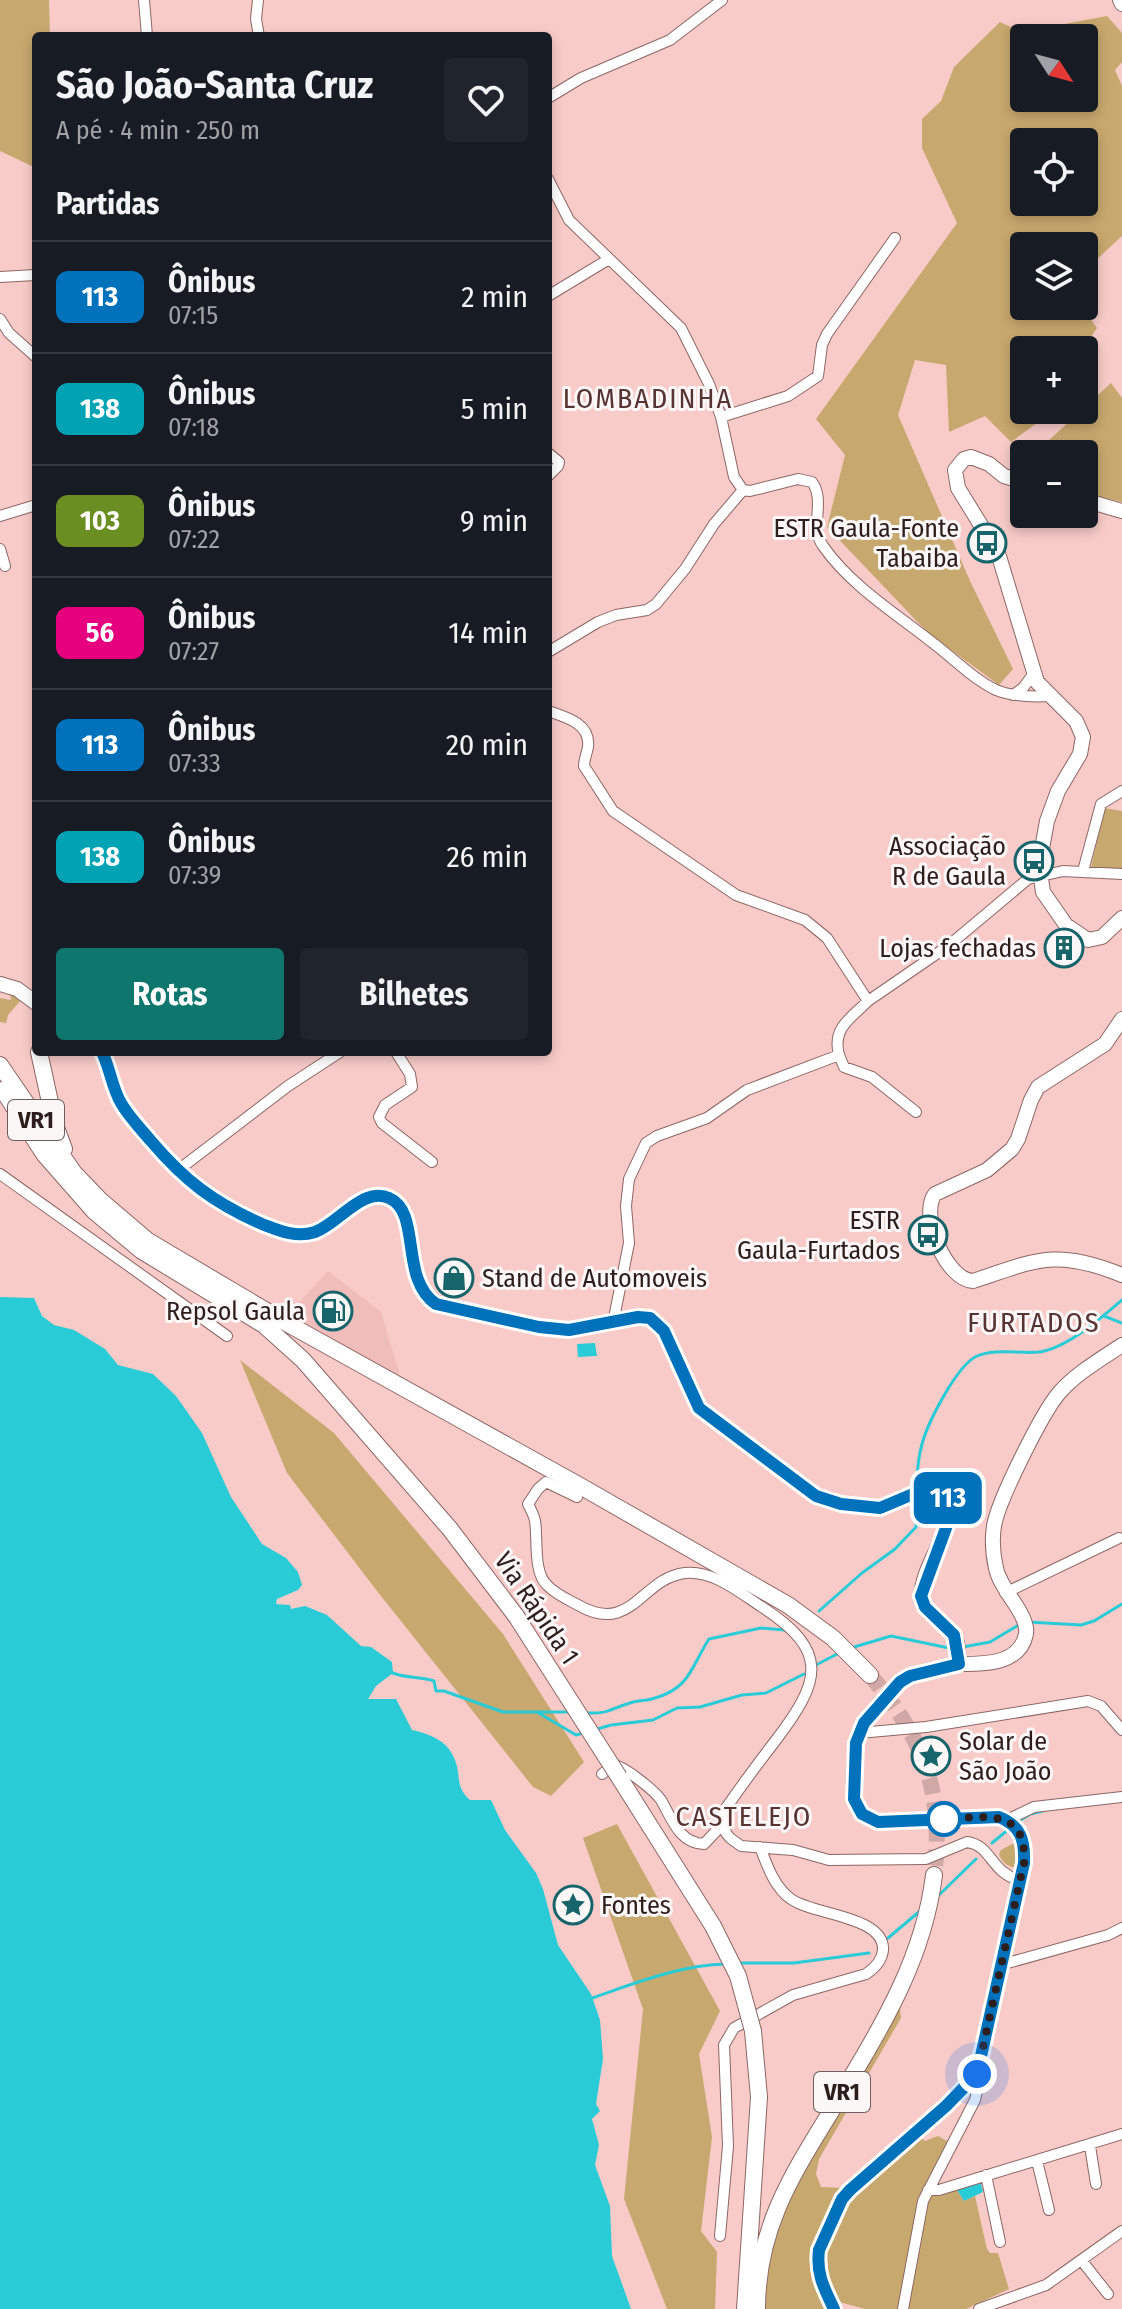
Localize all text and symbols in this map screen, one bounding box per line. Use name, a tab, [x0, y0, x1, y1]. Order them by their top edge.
north arrow	[1010, 24, 1098, 112]
map controls	[1010, 24, 1098, 528]
button: heart	[444, 58, 528, 142]
text: São João-Santa Cruz	[56, 62, 373, 108]
text: A pé · 4 min · 250 m	[56, 115, 260, 146]
button: locate	[1010, 128, 1098, 216]
text: Partidas	[56, 186, 159, 222]
button: layers	[1010, 232, 1098, 320]
text: Ônibus	[168, 264, 255, 300]
text: 2 min	[461, 279, 528, 315]
text: 113	[82, 280, 118, 313]
text: 07:15	[168, 300, 218, 331]
button: +	[1010, 336, 1098, 424]
text: Ônibus	[168, 376, 255, 412]
district label: LOMBADINHA	[563, 382, 733, 415]
text: 5 min	[461, 391, 528, 427]
text: 138	[80, 392, 120, 425]
text: 07:18	[168, 412, 219, 443]
button: −	[1010, 440, 1098, 528]
text: Ônibus	[168, 488, 255, 524]
text: 9 min	[460, 503, 528, 539]
text: 103	[80, 504, 120, 537]
place label: ESTR Gaula-Fonte Tabaiba	[774, 513, 959, 574]
bus stop icon: ESTR Gaula-Fonte Tabaiba	[966, 522, 1008, 564]
text: 07:22	[168, 524, 220, 555]
text: Ônibus	[168, 600, 255, 636]
text: 14 min	[448, 615, 528, 651]
text: 56	[86, 616, 114, 649]
text: 07:27	[168, 636, 219, 667]
text: Ônibus	[168, 712, 255, 748]
text: 20 min	[446, 727, 528, 763]
text: 113	[82, 728, 118, 761]
text: 07:33	[168, 748, 221, 779]
text: Ônibus	[168, 824, 255, 860]
place label: Associação R de Gaula	[889, 831, 1006, 892]
text: 26 min	[446, 839, 528, 875]
text: 138	[80, 840, 120, 873]
bus stop icon: Associação R de Gaula	[1013, 840, 1055, 882]
text: 07:39	[168, 860, 221, 891]
building icon: Lojas fechadas	[1043, 927, 1085, 969]
place label: Lojas fechadas	[879, 933, 1036, 964]
button: Rotas	[56, 948, 284, 1040]
button: Bilhetes	[300, 948, 528, 1040]
road number: VR1	[8, 1100, 64, 1140]
place label: ESTR Gaula-Furtados	[737, 1205, 900, 1266]
bus stop icon: ESTR Gaula-Furtados	[907, 1214, 949, 1256]
shop icon: Stand de Automoveis	[433, 1257, 475, 1299]
place label: Stand de Automoveis	[482, 1263, 707, 1294]
fuel station icon: Repsol Gaula	[312, 1290, 354, 1332]
place label: Repsol Gaula	[166, 1296, 305, 1327]
district label: FURTADOS	[967, 1306, 1101, 1339]
line badge: 113	[902, 1472, 994, 1524]
text: 113	[930, 1481, 966, 1514]
street label: Via Rápida 1	[488, 1546, 585, 1670]
place label: Solar de São João	[959, 1726, 1051, 1787]
place icon: Solar de São João	[910, 1735, 952, 1777]
district label: CASTELEJO	[676, 1800, 812, 1833]
unlabelled marker	[927, 1802, 961, 1836]
place icon: Fontes	[552, 1884, 594, 1926]
place label: Fontes	[601, 1890, 671, 1921]
your location	[957, 2054, 997, 2094]
road number: VR1	[814, 2072, 870, 2112]

